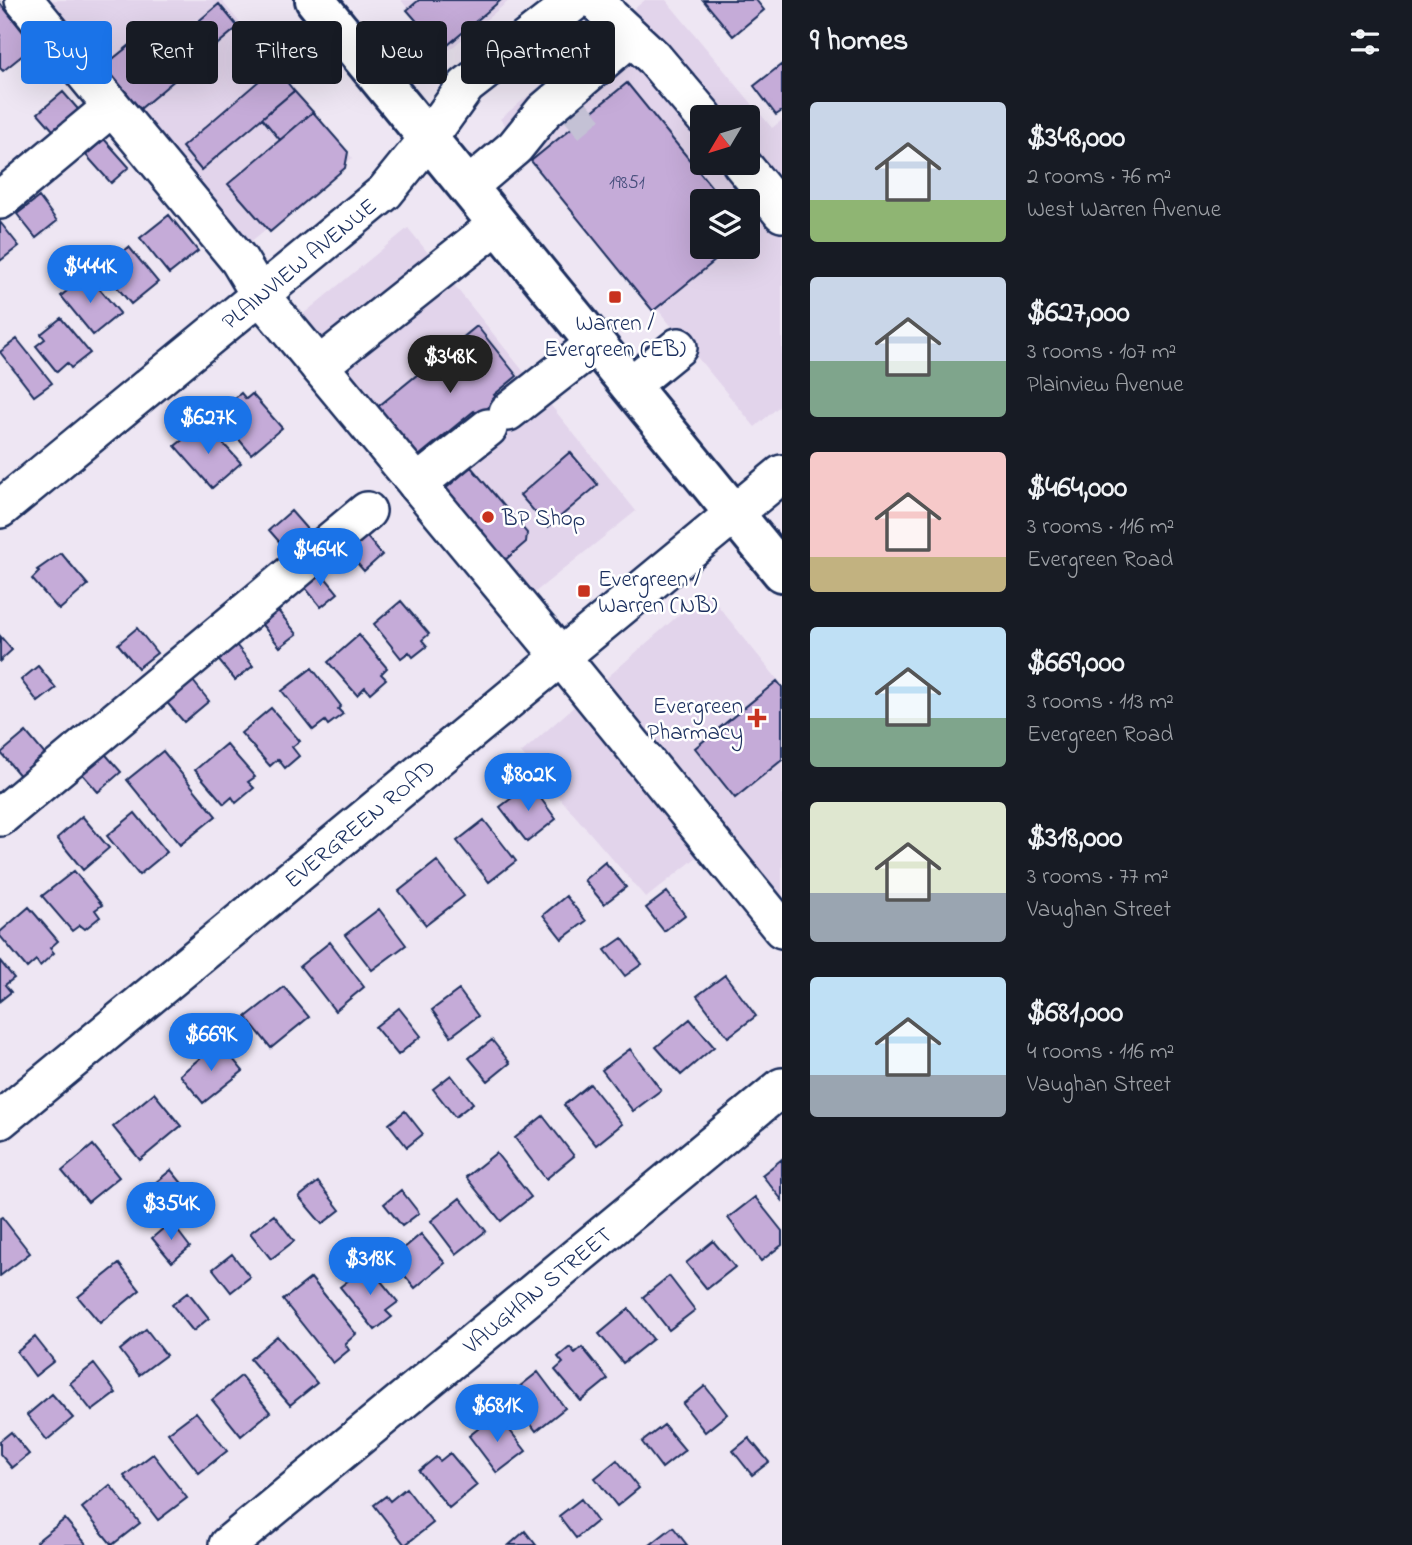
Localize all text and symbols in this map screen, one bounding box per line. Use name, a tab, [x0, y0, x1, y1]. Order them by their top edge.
text: 9 homes	[810, 20, 908, 64]
chip: Buy	[21, 21, 112, 84]
chip: Rent	[126, 21, 218, 84]
chip: Filters	[232, 21, 342, 84]
chip: New	[356, 21, 447, 84]
chip: Apartment	[461, 21, 615, 84]
icon: filters	[1346, 23, 1384, 61]
north arrow	[690, 105, 760, 175]
map controls	[690, 105, 760, 259]
text: $348,000	[1027, 117, 1125, 161]
icon: home	[866, 130, 950, 214]
text: 2 rooms · 76 m²	[1027, 161, 1171, 194]
house number: 19851	[609, 170, 645, 197]
button: layers	[690, 189, 760, 259]
street label: PLAINVIEW AVENUE	[216, 191, 385, 339]
text: West Warren Avenue	[1027, 194, 1221, 227]
pin: $444K	[41, 246, 139, 305]
text: $444K	[63, 251, 117, 284]
marker: Warren / Evergreen (EB)	[607, 289, 623, 305]
text: $627,000	[1027, 292, 1130, 336]
icon: home	[866, 305, 950, 389]
place label: Warren / Evergreen (EB)	[544, 308, 686, 368]
pin: $348K	[401, 336, 499, 395]
text: 3 rooms · 107 m²	[1027, 336, 1176, 369]
text: $348K	[424, 341, 476, 374]
text: Plainview Avenue	[1027, 369, 1184, 402]
pin: $627K	[159, 396, 257, 456]
text: $627K	[180, 402, 236, 435]
text: $464,000	[1027, 467, 1127, 511]
icon: home	[866, 480, 950, 564]
place label: BP Shop	[501, 503, 585, 536]
marker: BP Shop	[480, 509, 496, 525]
text: 3 rooms · 116 m²	[1027, 511, 1174, 544]
pin: $464K	[271, 528, 369, 588]
text: $464K	[293, 534, 347, 567]
text: Evergreen Road	[1027, 544, 1173, 577]
place label: Evergreen / Warren (NB)	[598, 564, 718, 623]
marker: Evergreen / Warren (NB)	[576, 583, 592, 599]
text: $669,000	[1027, 642, 1125, 686]
icon: home	[866, 655, 950, 739]
text: 3 rooms · 113 m²	[1027, 686, 1174, 719]
place label: Evergreen Pharmacy	[647, 691, 743, 752]
marker: Evergreen Pharmacy	[749, 710, 765, 726]
text: Evergreen Road	[1027, 719, 1173, 752]
street label: EVERGREEN ROAD	[278, 753, 444, 897]
pin: $802K	[479, 754, 577, 813]
text: $802K	[500, 759, 556, 792]
text: $318,000	[1027, 817, 1122, 861]
icon: home	[866, 830, 950, 914]
text: 3 rooms · 77 m²	[1027, 861, 1169, 894]
text: Vaughan Street	[1027, 894, 1171, 927]
text: $681,000	[1027, 992, 1123, 1036]
icon: home	[866, 1005, 950, 1089]
pin: $669K	[162, 1014, 260, 1073]
text: $669K	[185, 1019, 237, 1052]
text: 4 rooms · 116 m²	[1027, 1036, 1174, 1069]
text: Vaughan Street	[1027, 1069, 1171, 1102]
pin: $354K	[122, 1182, 220, 1242]
text: $354K	[142, 1188, 200, 1221]
street label: VAUGHAN STREET	[456, 1220, 620, 1364]
pin: $318K	[321, 1238, 419, 1297]
text: $318K	[345, 1243, 395, 1276]
pin: $681K	[448, 1384, 546, 1444]
text: $681K	[471, 1390, 523, 1423]

